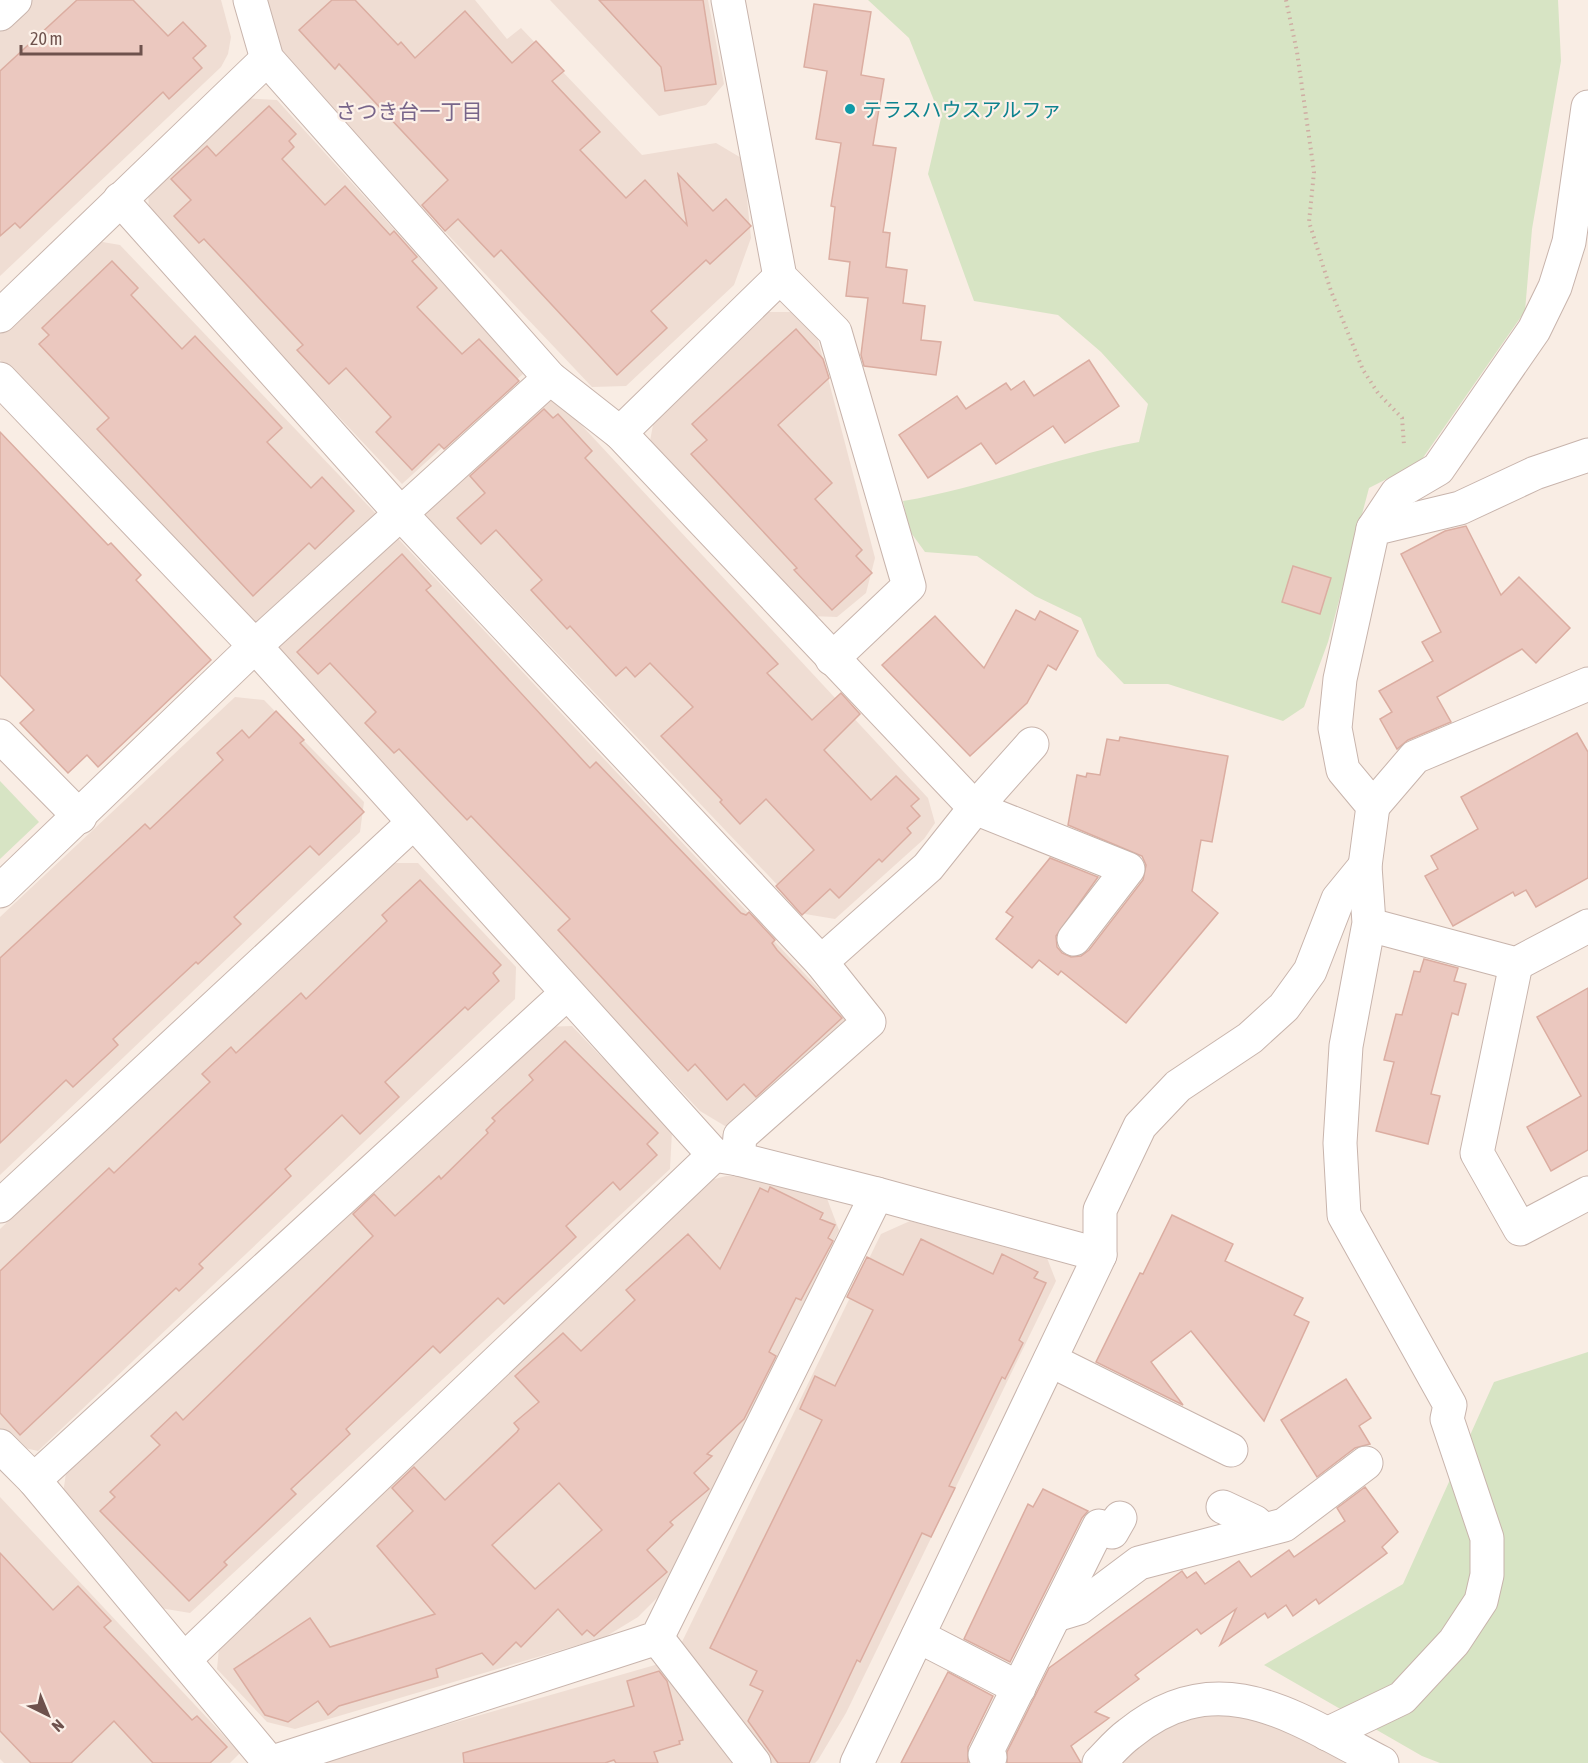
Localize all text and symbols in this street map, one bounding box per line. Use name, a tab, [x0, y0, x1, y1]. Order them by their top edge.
scale bar	[21, 18, 141, 56]
text: 20 m	[30, 28, 62, 49]
place label: テラスハウスアルファ	[862, 98, 1061, 121]
district label: さつき台一丁目	[336, 99, 483, 123]
marker: テラスハウスアルファ	[843, 102, 857, 116]
north arrow	[18, 1685, 78, 1745]
text: N	[49, 1716, 68, 1736]

